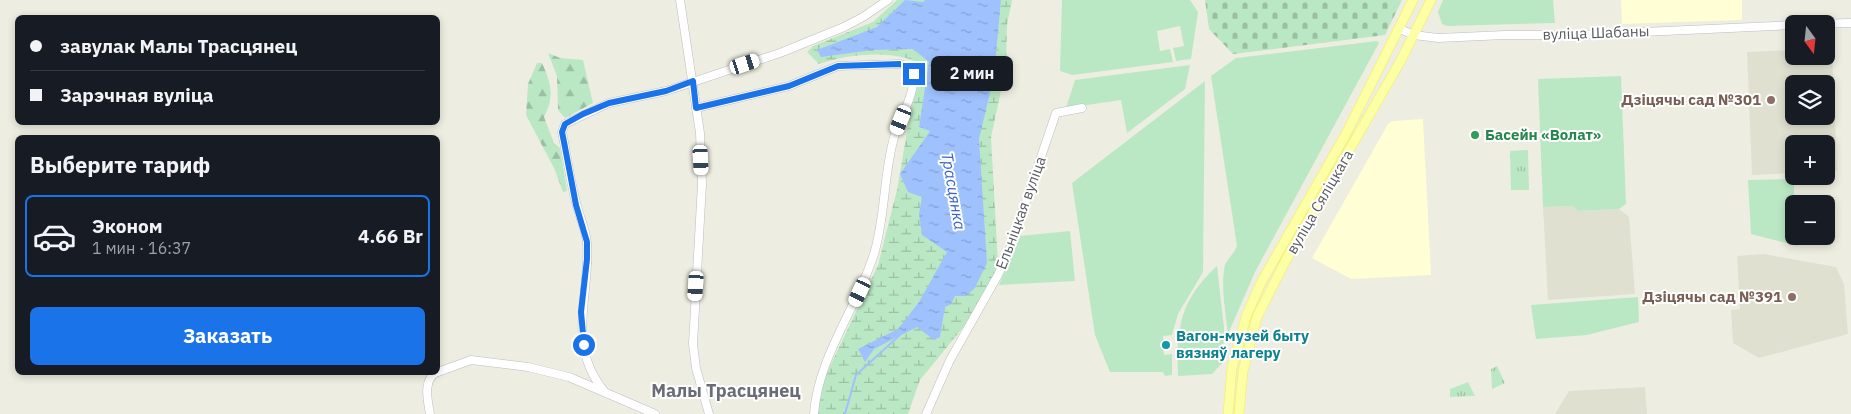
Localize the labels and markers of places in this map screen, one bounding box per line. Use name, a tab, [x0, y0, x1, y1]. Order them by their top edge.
place label: Дзіцячы сад №301	[1621, 90, 1761, 109]
marker: Дзіцячы сад №301	[1765, 94, 1777, 106]
place label: Басейн «Волат»	[1485, 125, 1601, 144]
marker: Басейн «Волат»	[1469, 129, 1481, 141]
place label: Дзіцячы сад №391	[1642, 287, 1782, 306]
marker: Дзіцячы сад №391	[1786, 291, 1798, 303]
place label: Вагон-музей быту вязняў лагеру	[1176, 326, 1309, 362]
marker: Вагон-музей быту вязняў лагеру	[1160, 339, 1172, 351]

